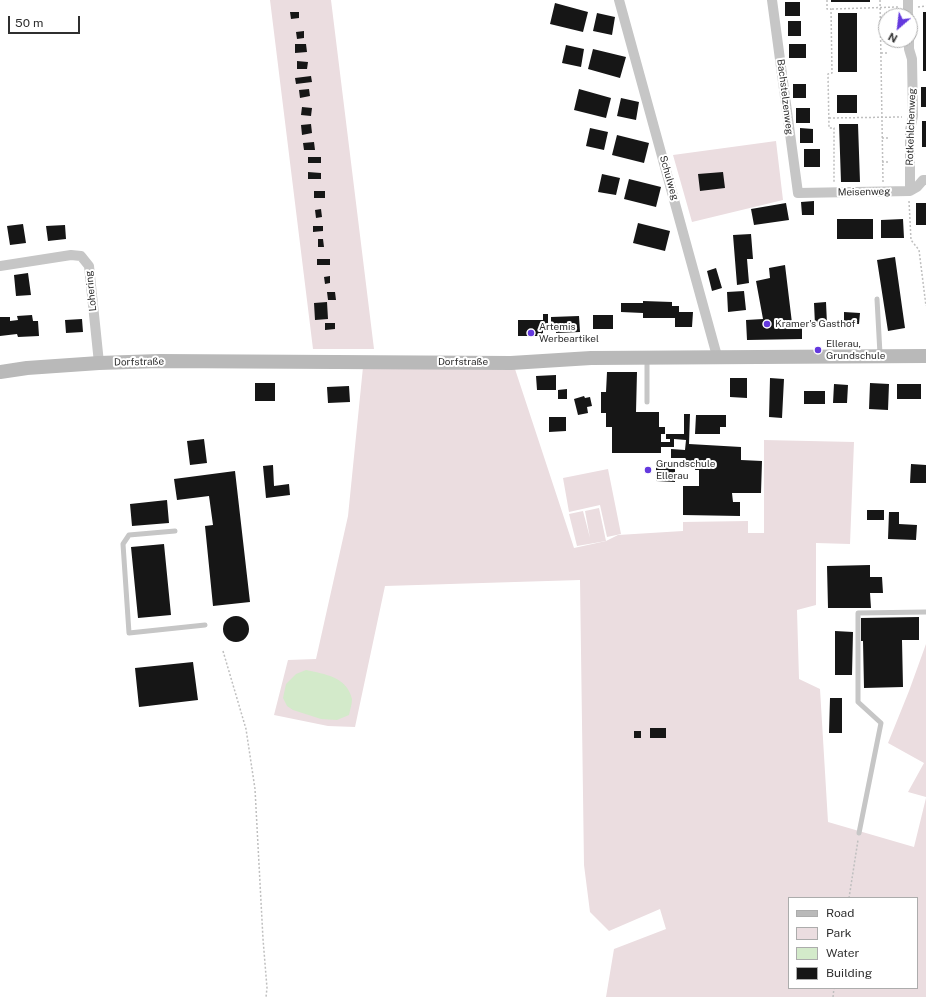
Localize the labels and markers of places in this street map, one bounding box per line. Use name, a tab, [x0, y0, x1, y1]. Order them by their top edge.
place label: Kramer's Gasthof	[775, 318, 855, 330]
marker: Kramer's Gasthof	[762, 319, 772, 329]
place label: Artemis Werbeartikel	[539, 321, 599, 344]
marker: Artemis Werbeartikel	[526, 328, 536, 338]
place label: Ellerau, Grundschule	[826, 338, 885, 362]
marker: Ellerau, Grundschule	[813, 345, 823, 355]
place label: Grundschule Ellerau	[656, 458, 715, 482]
marker: Grundschule Ellerau	[643, 465, 653, 475]

